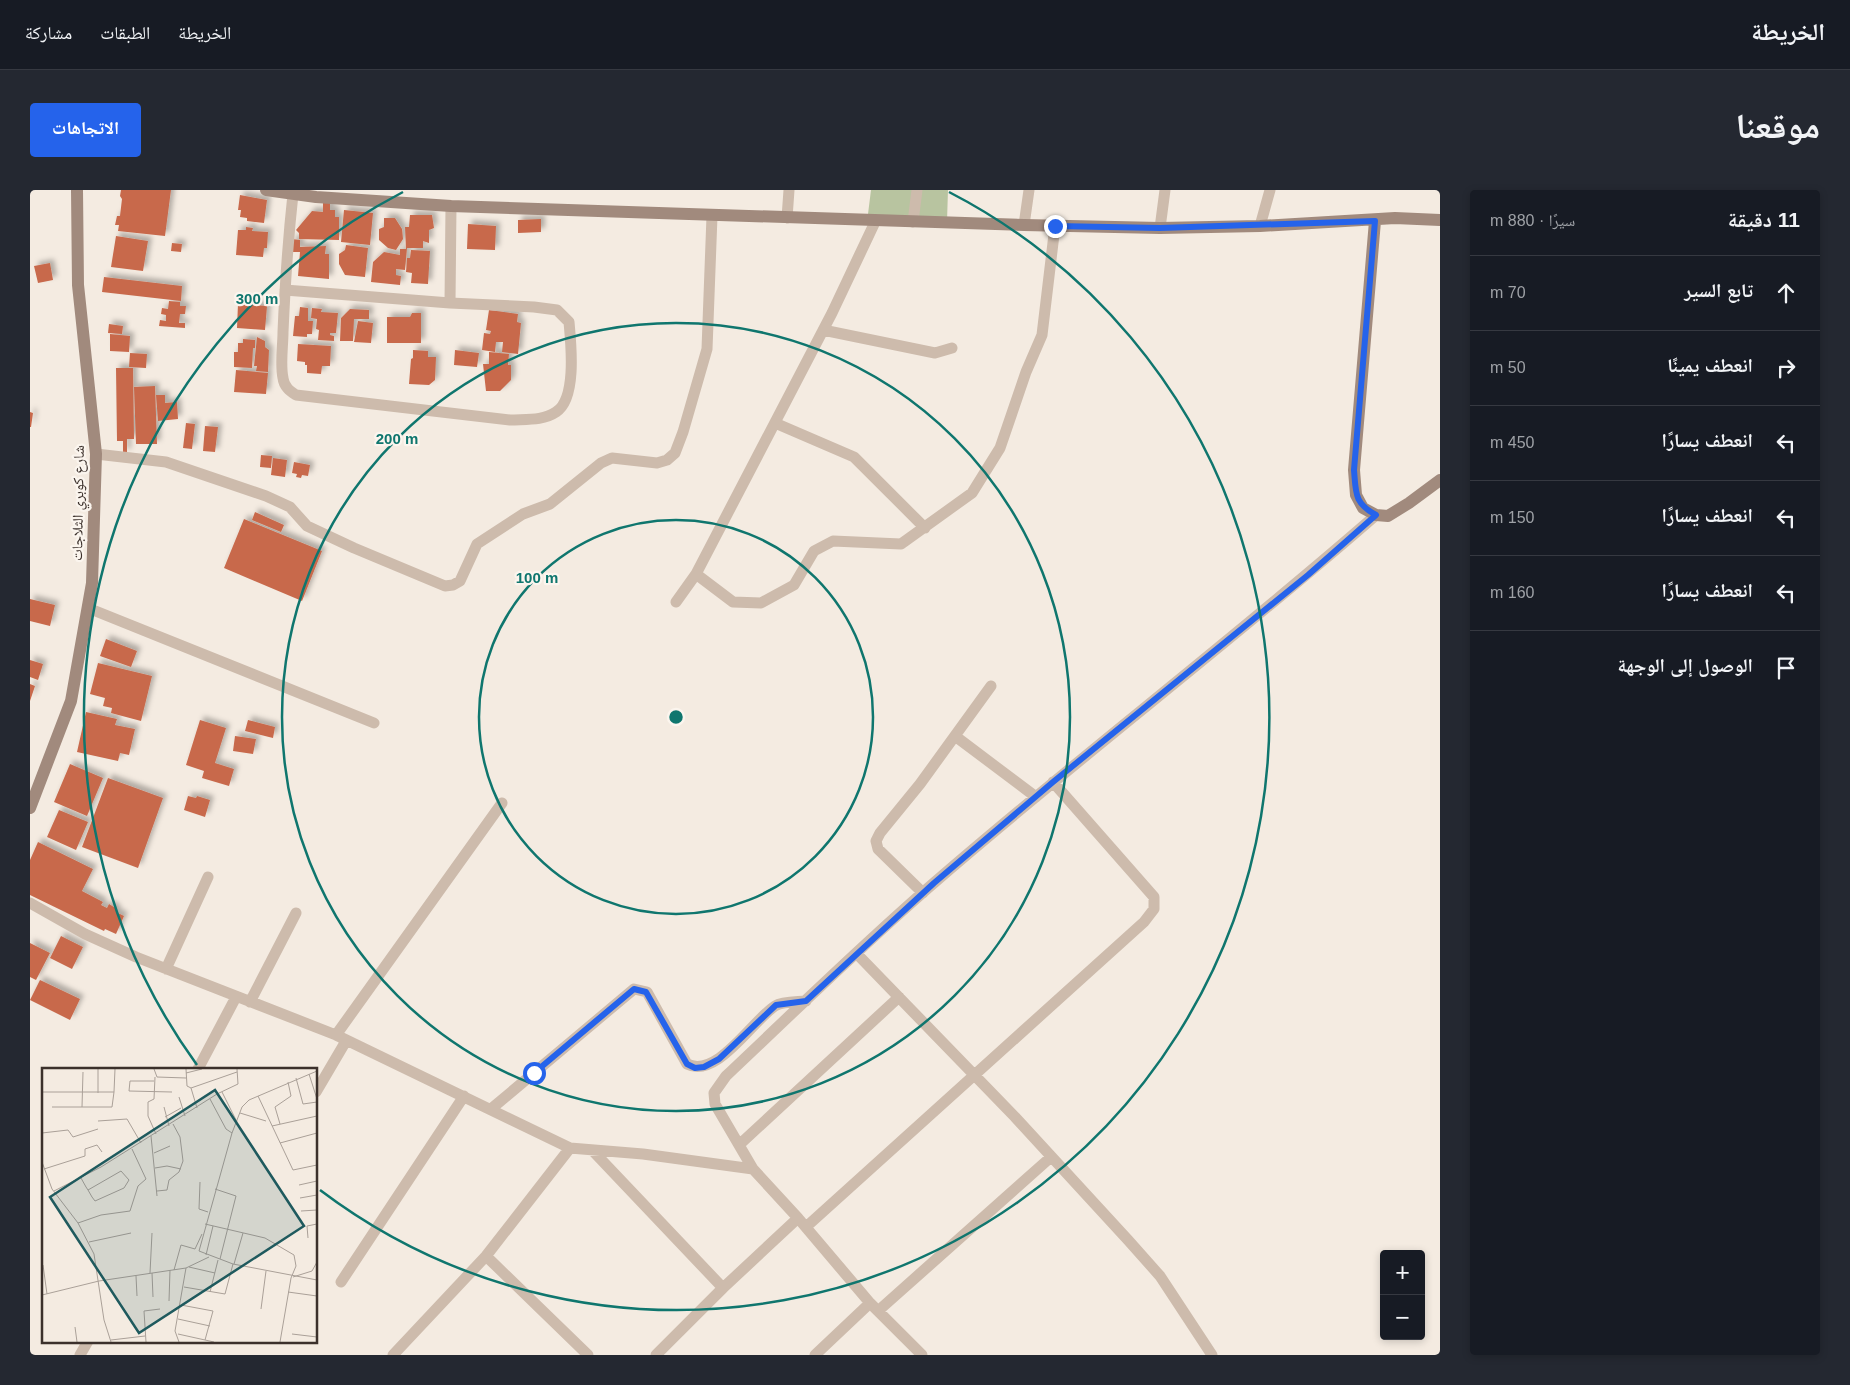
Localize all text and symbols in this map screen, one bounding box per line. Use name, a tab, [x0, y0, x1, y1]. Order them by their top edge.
text: الخريطة	[1751, 18, 1825, 45]
text: مشاركة	[25, 23, 72, 43]
text: الطبقات	[100, 23, 150, 43]
text: الخريطة	[178, 23, 231, 43]
button: الاتجاهات	[30, 103, 141, 157]
text: موقعنا	[1735, 106, 1820, 145]
text: 11 دقيقة	[1728, 208, 1800, 231]
text: سيرًا · 880 m	[1490, 212, 1575, 229]
route end	[1044, 215, 1067, 238]
icon: ahead	[1772, 279, 1800, 307]
text: تابع السير	[1684, 280, 1753, 301]
text: 70 m	[1490, 284, 1526, 301]
text: 300 m	[236, 290, 278, 307]
icon: right	[1772, 354, 1800, 382]
text: انعطف يمينًا	[1667, 355, 1753, 376]
text: 50 m	[1490, 359, 1526, 376]
icon: left	[1772, 429, 1800, 457]
text: 200 m	[376, 430, 418, 447]
text: انعطف يسارًا	[1662, 430, 1753, 451]
text: 450 m	[1490, 434, 1534, 451]
street label: شارع كوبري الثلاجات	[68, 445, 91, 561]
icon: left	[1772, 504, 1800, 532]
text: انعطف يسارًا	[1662, 505, 1753, 526]
text: 150 m	[1490, 509, 1534, 526]
text: 100 m	[516, 569, 558, 586]
icon: left	[1772, 579, 1800, 607]
text: انعطف يسارًا	[1662, 580, 1753, 601]
text: 160 m	[1490, 584, 1534, 601]
icon: arrive	[1772, 654, 1800, 682]
text: الوصول إلى الوجهة	[1617, 655, 1753, 676]
centre of rings	[667, 708, 685, 726]
route start	[523, 1062, 546, 1085]
inset map	[42, 1068, 318, 1342]
map controls	[1380, 1250, 1425, 1340]
button: +	[1380, 1250, 1425, 1295]
button: −	[1380, 1295, 1425, 1340]

